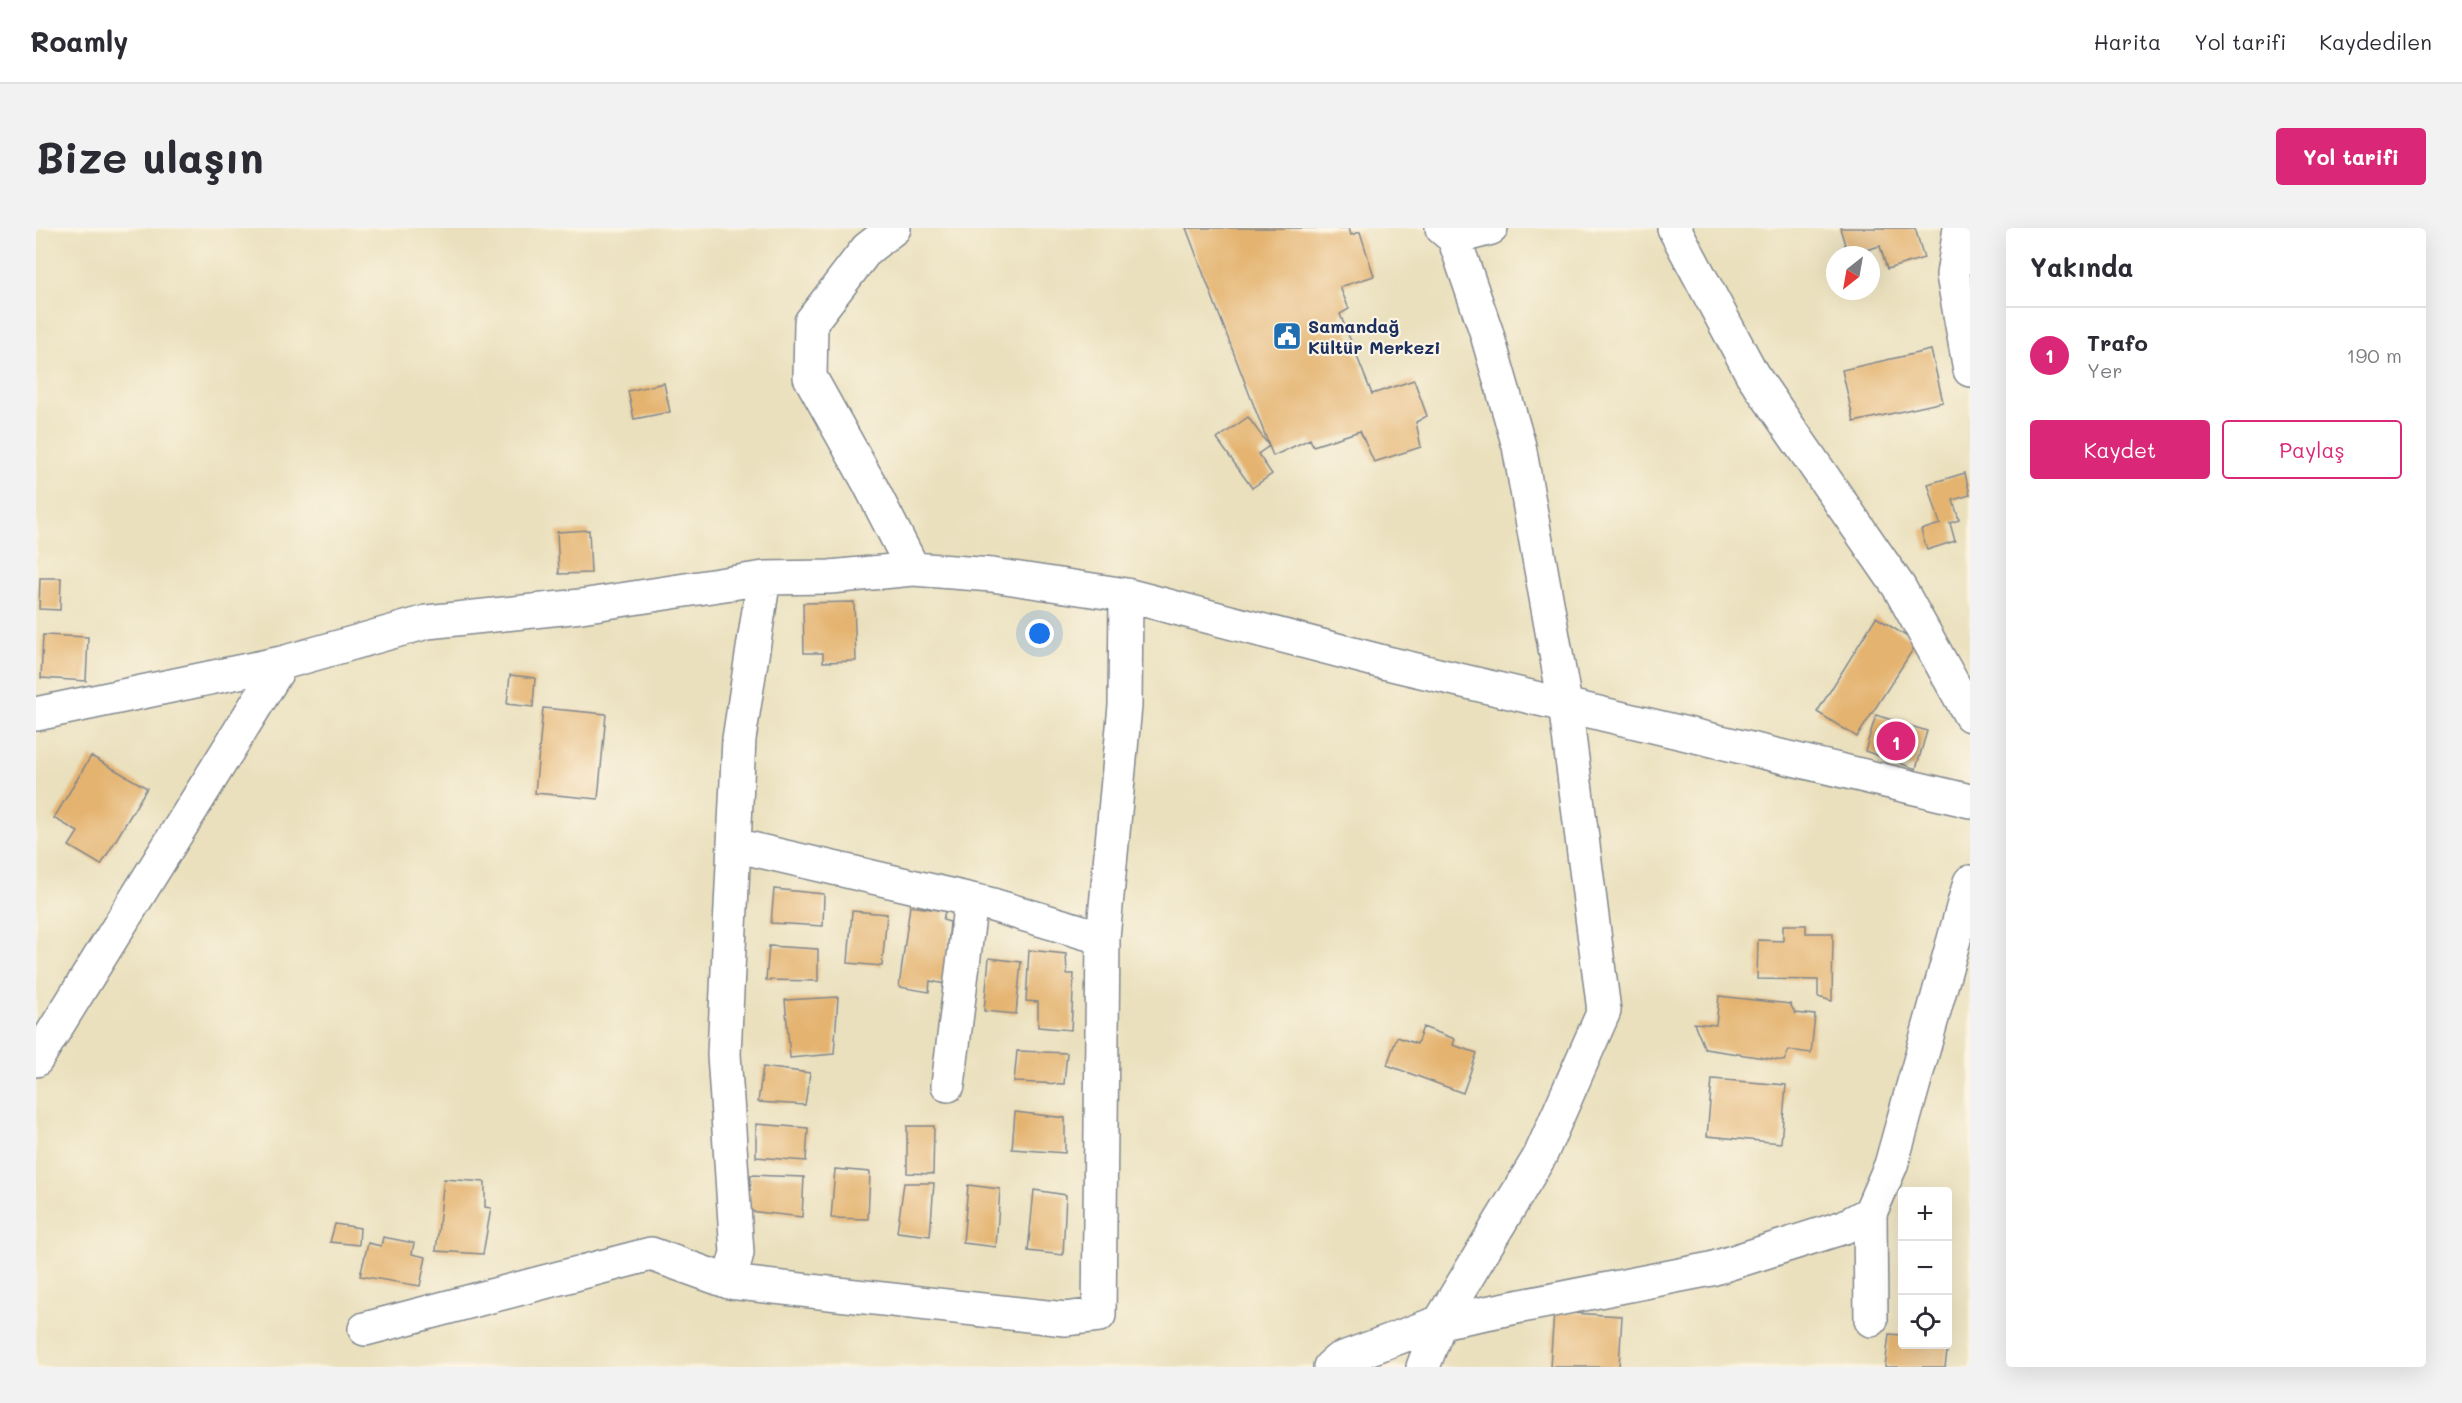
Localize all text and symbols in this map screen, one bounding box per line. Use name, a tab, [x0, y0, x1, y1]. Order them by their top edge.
text: Roamly	[30, 23, 129, 59]
text: Harita	[2094, 28, 2161, 55]
text: Yol tarifi	[2194, 28, 2286, 55]
text: Kaydedilen	[2319, 28, 2432, 55]
button: Yol tarifi	[2276, 128, 2426, 185]
text: Bize ulaşın	[36, 129, 264, 184]
north arrow	[1826, 246, 1880, 300]
text: Yakında	[2030, 250, 2133, 284]
place label: Samandağ Kültür Merkezi	[1308, 314, 1441, 359]
public building icon: Samandağ Kültür Merkezi	[1271, 320, 1303, 352]
text: Trafo	[2087, 328, 2148, 357]
text: 1	[2045, 342, 2054, 368]
text: 190 m	[2347, 342, 2402, 368]
text: Yer	[2087, 357, 2123, 383]
button: Kaydet	[2030, 420, 2210, 479]
button: Paylaş	[2222, 420, 2402, 479]
your location	[1025, 619, 1054, 648]
pin: 1	[1876, 718, 1916, 764]
map controls	[1898, 1187, 1952, 1349]
button: +	[1898, 1187, 1952, 1241]
button: −	[1898, 1241, 1952, 1295]
button: locate	[1898, 1295, 1952, 1349]

